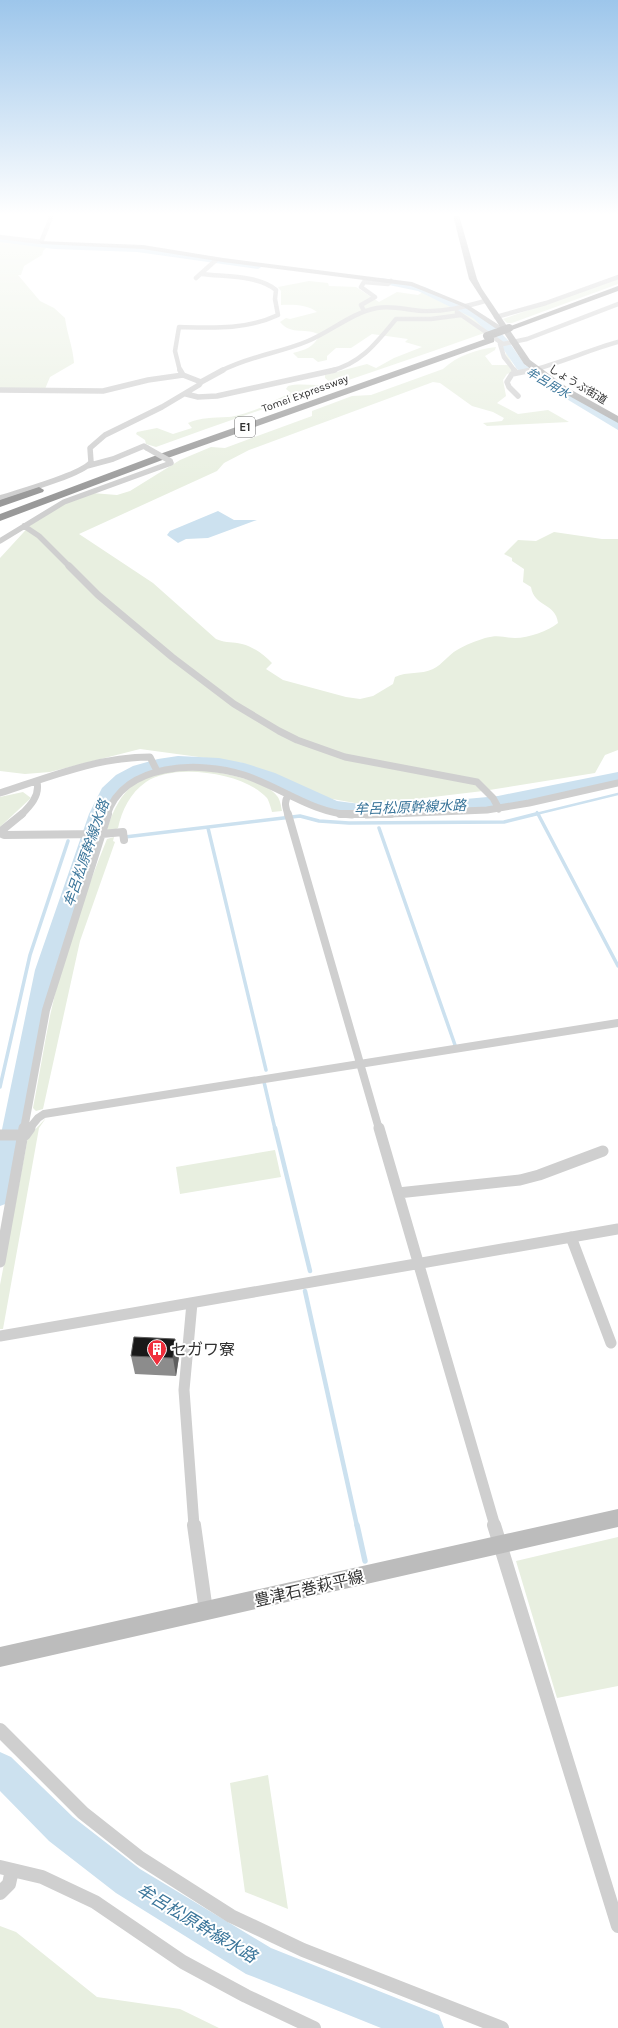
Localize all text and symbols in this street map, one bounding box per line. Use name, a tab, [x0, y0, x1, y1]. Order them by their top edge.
street label: しょうぶ街道	[546, 362, 609, 407]
water label: 牟呂用水	[524, 365, 574, 402]
street label: Tomei Expressway	[260, 372, 350, 415]
road number: E1	[235, 417, 255, 437]
water label: 牟呂松原幹線水路	[60, 797, 113, 909]
water label: 牟呂松原幹線水路	[354, 797, 467, 818]
building icon: セガワ寮	[146, 1338, 168, 1366]
place label: セガワ寮	[171, 1340, 235, 1359]
street label: 豊津石巻萩平線	[252, 1567, 366, 1610]
water label: 牟呂松原幹線水路	[134, 1879, 262, 1968]

